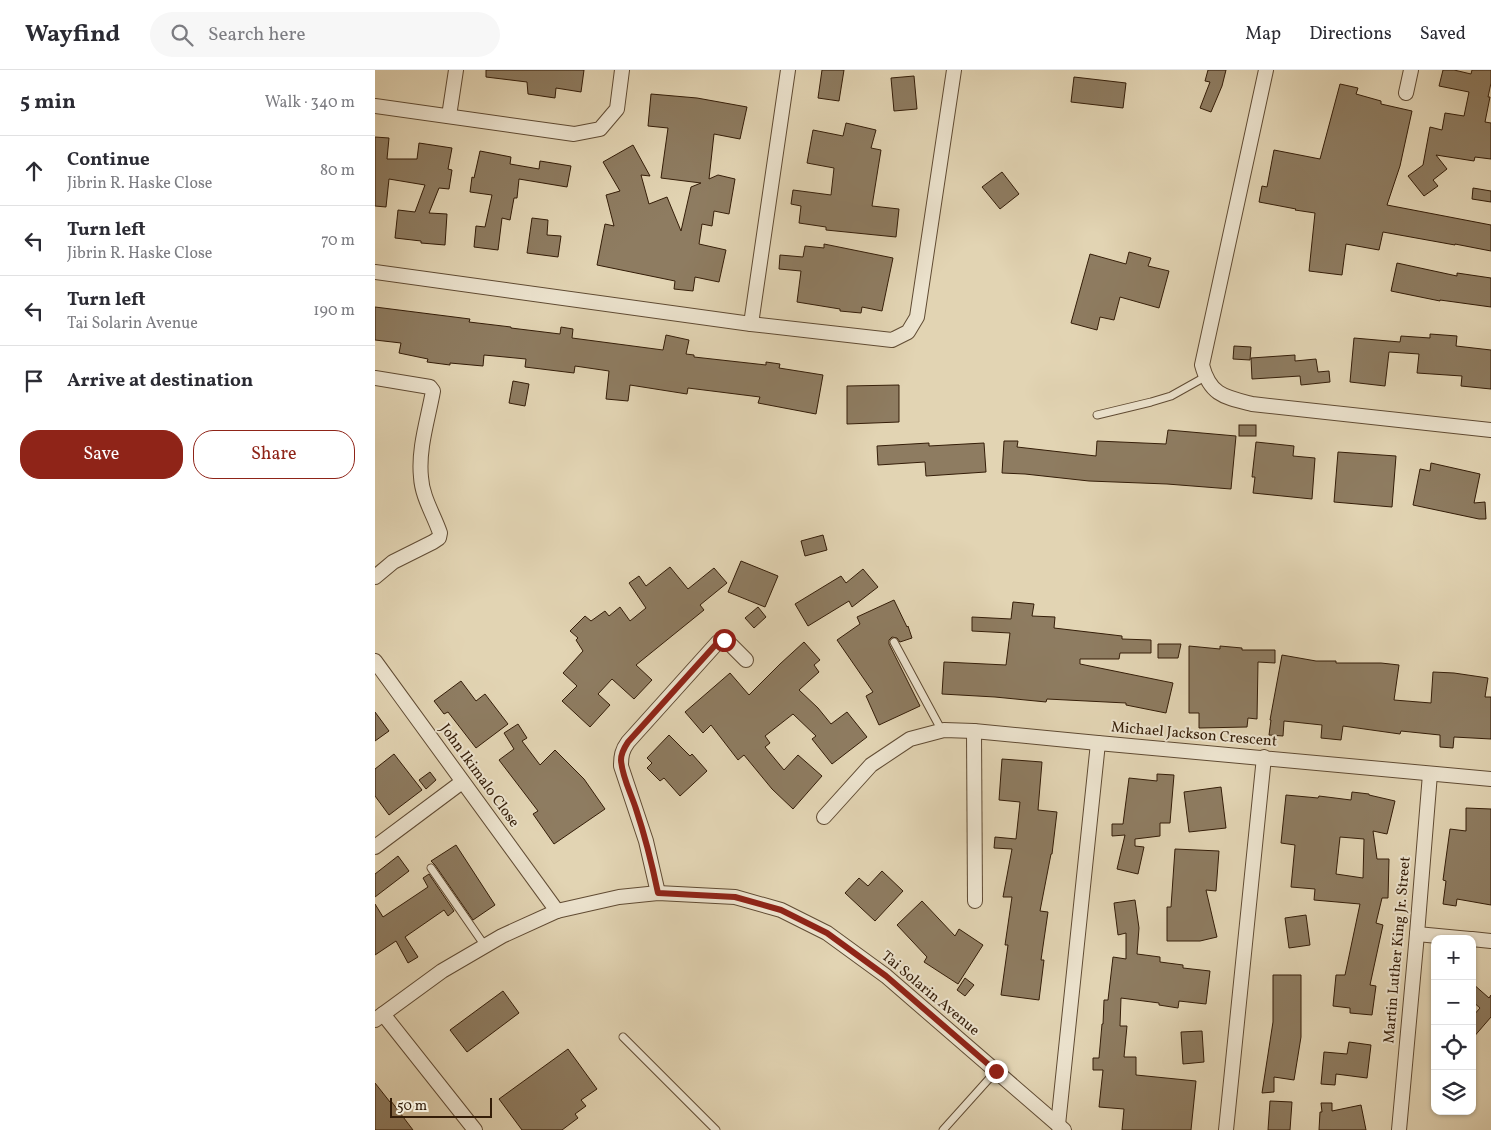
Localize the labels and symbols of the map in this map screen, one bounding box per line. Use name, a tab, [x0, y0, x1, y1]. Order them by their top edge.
route start	[713, 629, 736, 652]
street label: Michael Jackson Crescent	[1110, 717, 1278, 753]
street label: John Ikimalo Close	[434, 720, 524, 832]
street label: Martin Luther King Jr. Street	[1379, 856, 1417, 1044]
street label: Tai Solarin Avenue	[876, 947, 984, 1041]
route end	[985, 1060, 1008, 1083]
scale bar	[390, 1095, 493, 1118]

